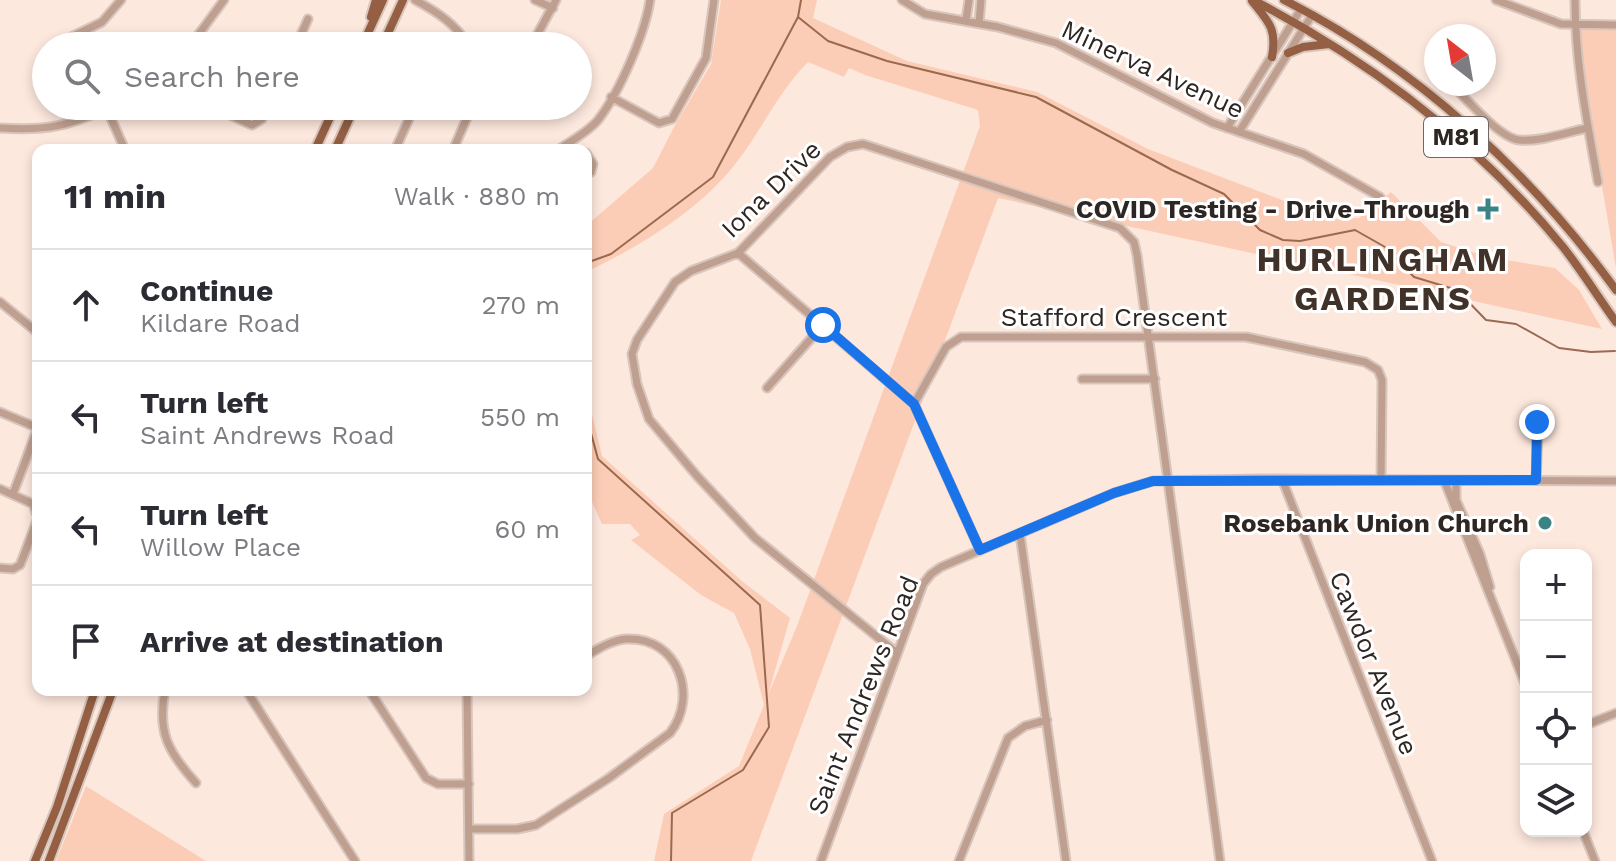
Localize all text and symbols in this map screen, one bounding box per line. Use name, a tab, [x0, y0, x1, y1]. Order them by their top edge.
street label: Minerva Avenue	[1057, 14, 1249, 124]
north arrow	[1424, 24, 1496, 96]
search box	[32, 32, 592, 120]
icon: search	[60, 54, 104, 98]
text: Search here	[124, 59, 300, 94]
road number: M81	[1424, 117, 1488, 157]
street label: Iona Drive	[715, 134, 827, 244]
text: 11 min	[64, 176, 166, 216]
text: Walk · 880 m	[394, 181, 560, 211]
place label: COVID Testing - Drive-Through	[1076, 194, 1470, 224]
marker: COVID Testing - Drive-Through	[1477, 198, 1499, 220]
district label: HURLINGHAM GARDENS	[1256, 239, 1510, 318]
text: Continue	[140, 273, 273, 308]
icon: ahead	[64, 283, 108, 327]
text: 270 m	[481, 290, 560, 320]
street label: Stafford Crescent	[1001, 302, 1227, 332]
route start	[805, 307, 841, 343]
text: Kildare Road	[140, 308, 300, 338]
text: Turn left	[140, 385, 268, 420]
icon: left	[64, 395, 108, 439]
text: 550 m	[480, 402, 560, 432]
route end	[1519, 404, 1555, 440]
text: Saint Andrews Road	[140, 420, 395, 450]
text: Turn left	[140, 497, 268, 532]
icon: left	[64, 507, 108, 551]
place label: Rosebank Union Church	[1223, 508, 1529, 538]
text: 60 m	[494, 514, 560, 544]
marker: Rosebank Union Church	[1536, 514, 1554, 532]
text: Willow Place	[140, 532, 301, 562]
map controls	[1520, 549, 1592, 837]
button: +	[1520, 549, 1592, 621]
street label: Cawdor Avenue	[1324, 567, 1424, 759]
street label: Saint Andrews Road	[801, 571, 925, 819]
icon: arrive	[64, 619, 108, 663]
button: −	[1520, 621, 1592, 693]
text: Arrive at destination	[140, 624, 444, 659]
button: locate	[1520, 693, 1592, 765]
button: layers	[1520, 765, 1592, 837]

